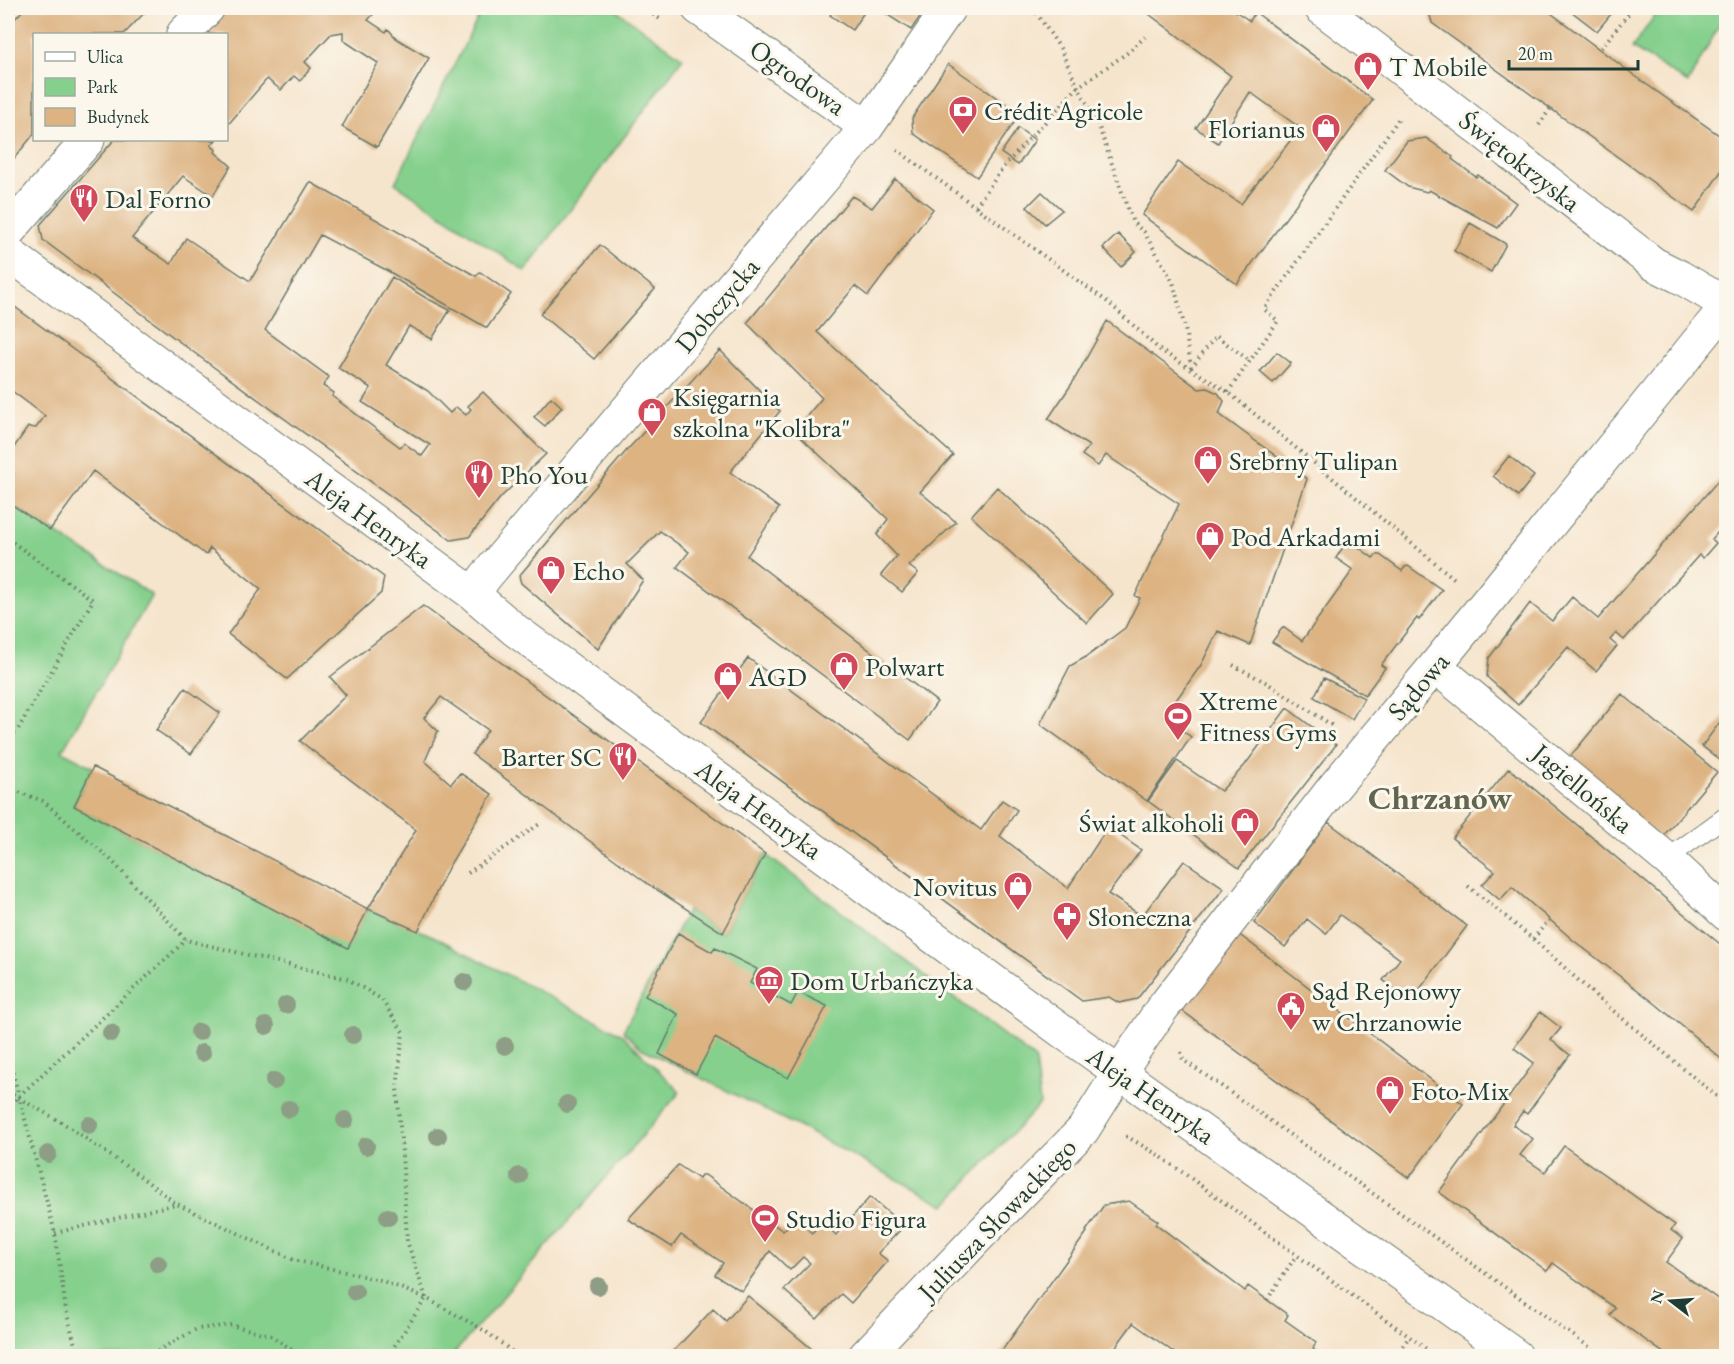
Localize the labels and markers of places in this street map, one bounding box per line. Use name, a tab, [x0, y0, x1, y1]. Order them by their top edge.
place label: T Mobile	[1389, 49, 1487, 84]
shop icon: T Mobile	[1352, 50, 1384, 92]
place label: Crédit Agricole	[984, 93, 1143, 128]
bank icon: Crédit Agricole	[947, 94, 979, 136]
place label: Florianus	[1208, 111, 1305, 146]
shop icon: Florianus	[1310, 112, 1342, 154]
place label: Dal Forno	[105, 181, 211, 216]
restaurant icon: Dal Forno	[68, 182, 100, 224]
place label: Księgarnia szkolna "Kolibra"	[673, 379, 850, 445]
shop icon: Księgarnia szkolna "Kolibra"	[636, 396, 668, 438]
place label: Srebrny Tulipan	[1229, 443, 1398, 478]
shop icon: Srebrny Tulipan	[1192, 444, 1224, 486]
place label: Pho You	[500, 457, 588, 492]
restaurant icon: Pho You	[463, 458, 495, 500]
place label: Pod Arkadami	[1231, 519, 1381, 554]
shop icon: Pod Arkadami	[1194, 520, 1226, 562]
place label: Echo	[572, 553, 625, 588]
shop icon: Echo	[535, 554, 567, 596]
place label: Polwart	[865, 649, 945, 684]
shop icon: Polwart	[828, 650, 860, 692]
place label: AGD	[748, 659, 807, 694]
shop icon: AGD	[712, 660, 744, 702]
place label: Xtreme Fitness Gyms	[1198, 683, 1337, 749]
sports icon: Xtreme Fitness Gyms	[1162, 700, 1194, 742]
place label: Barter SC	[501, 739, 602, 774]
restaurant icon: Barter SC	[607, 740, 639, 782]
place label: Świat alkoholi	[1079, 805, 1224, 840]
shop icon: Świat alkoholi	[1229, 806, 1261, 848]
place label: Novitus	[913, 869, 997, 904]
shop icon: Novitus	[1002, 870, 1034, 912]
place label: Słoneczna	[1088, 899, 1192, 934]
pharmacy icon: Słoneczna	[1051, 900, 1083, 942]
place label: Dom Urbańczyka	[790, 963, 973, 998]
museum icon: Dom Urbańczyka	[753, 964, 785, 1006]
place label: Sąd Rejonowy w Chrzanowie	[1312, 973, 1462, 1039]
public building icon: Sąd Rejonowy w Chrzanowie	[1275, 990, 1307, 1032]
place label: Foto-Mix	[1411, 1073, 1510, 1108]
shop icon: Foto-Mix	[1374, 1074, 1406, 1116]
place label: Studio Figura	[786, 1201, 927, 1236]
sports icon: Studio Figura	[749, 1202, 781, 1244]

